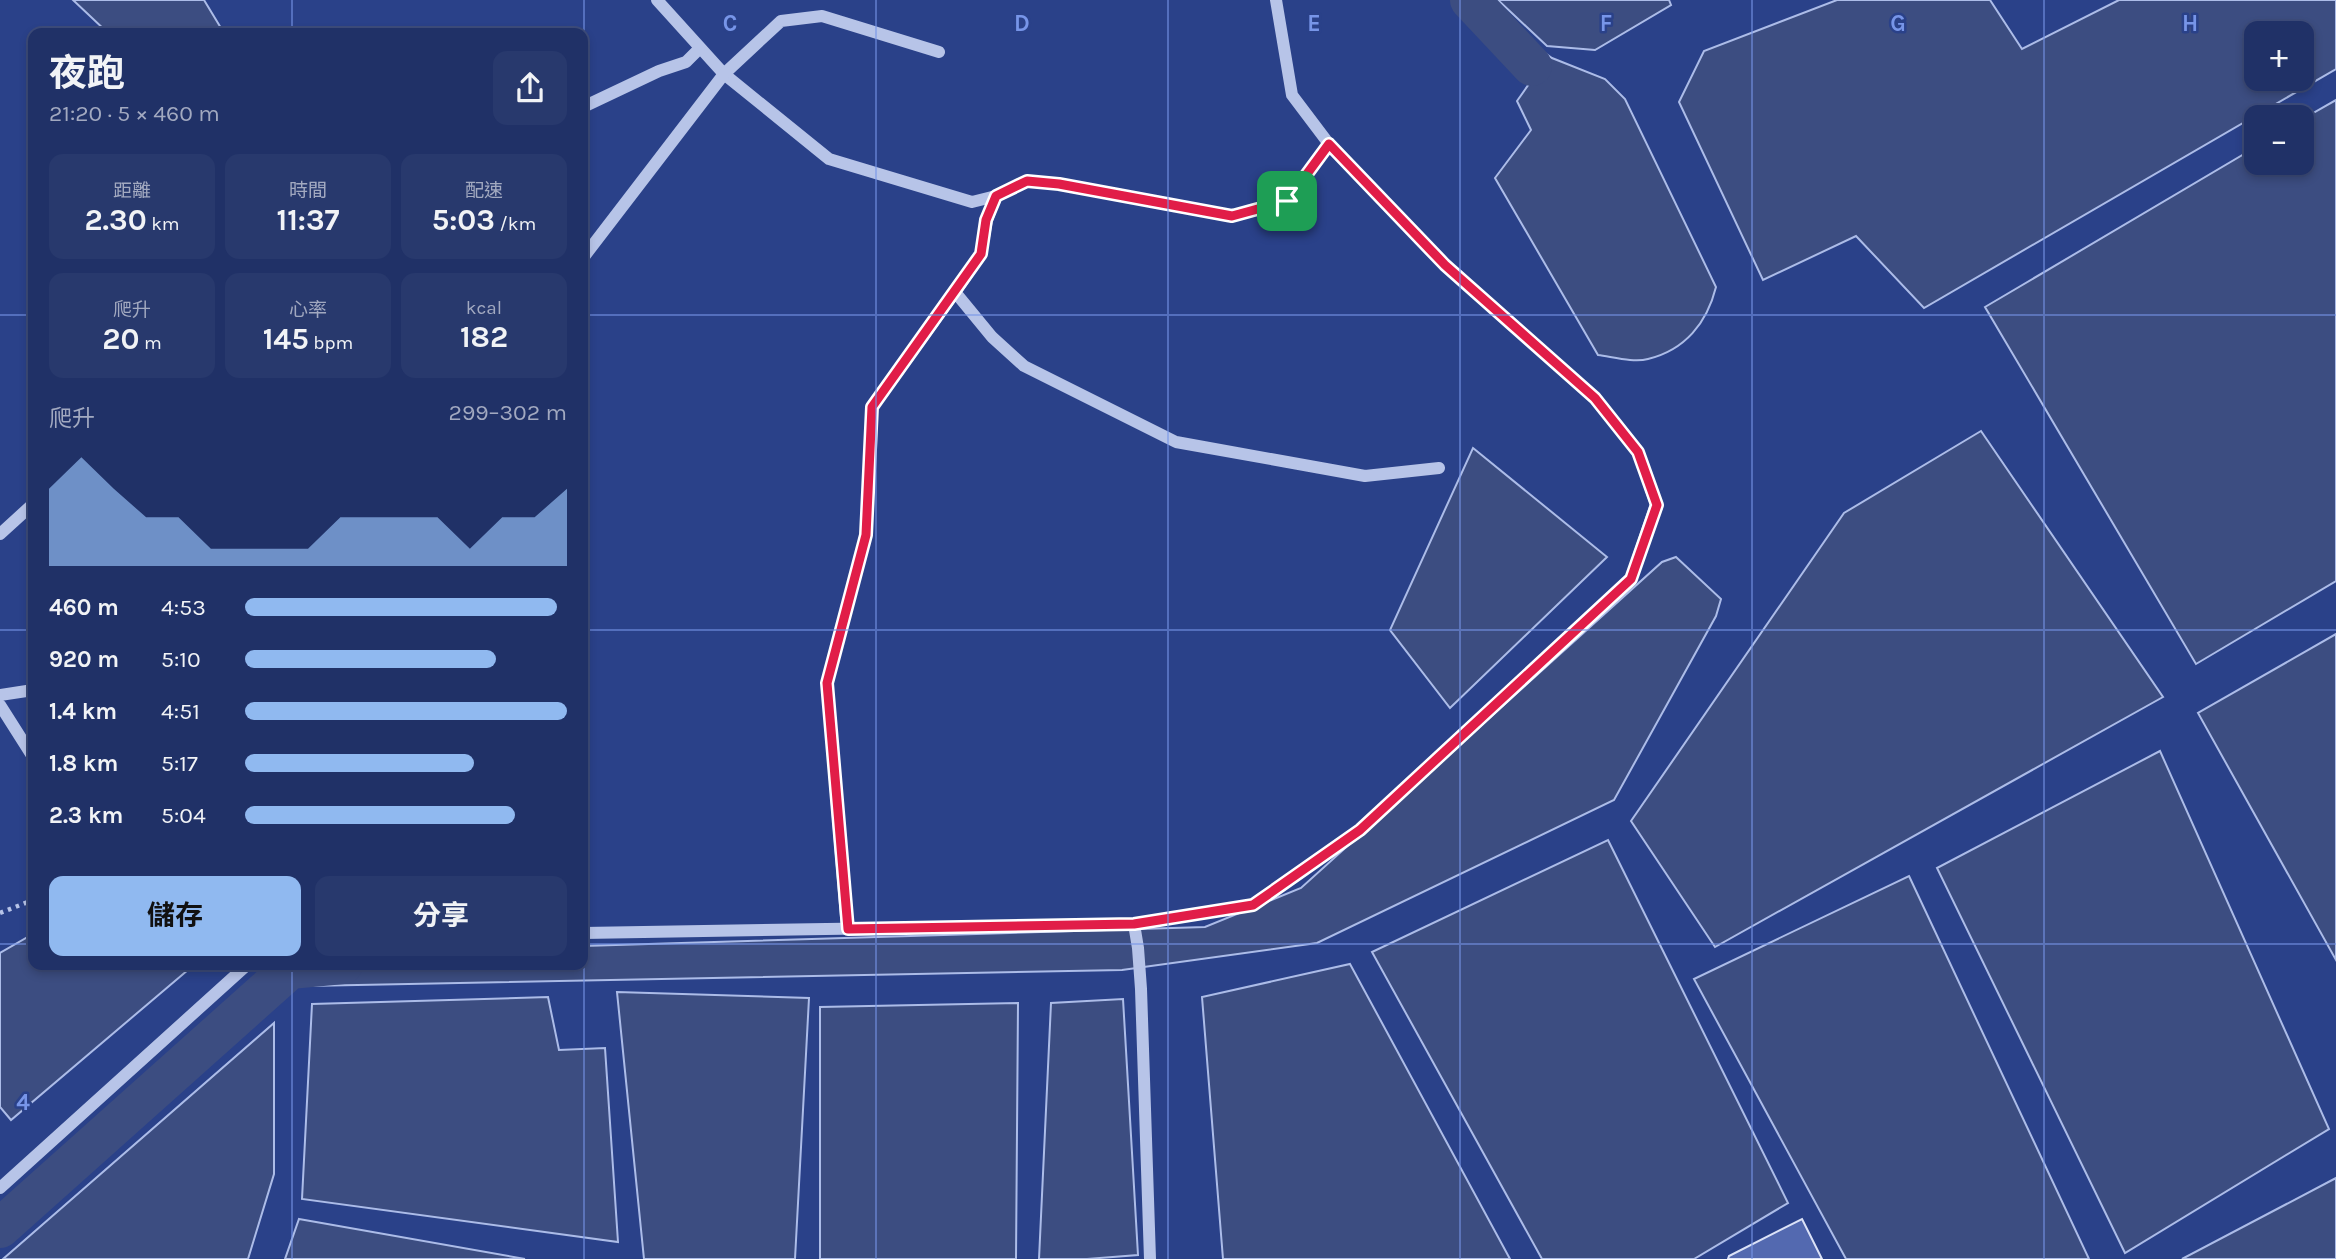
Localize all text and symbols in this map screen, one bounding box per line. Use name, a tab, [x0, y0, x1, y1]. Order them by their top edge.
text: C	[723, 10, 737, 37]
text: D	[1014, 10, 1030, 37]
text: E	[1307, 10, 1321, 37]
text: F	[1600, 10, 1612, 37]
text: G	[1890, 10, 1906, 37]
text: H	[2182, 10, 2198, 37]
map controls	[2244, 21, 2314, 175]
button: +	[2244, 21, 2314, 91]
text: 夜跑	[49, 51, 125, 96]
button: share	[493, 51, 567, 125]
text: 21:20 · 5 × 460 m	[49, 100, 220, 127]
button: −	[2244, 105, 2314, 175]
pin	[1257, 171, 1317, 231]
text: 距離	[113, 180, 151, 202]
text: 時間	[289, 180, 327, 202]
text: 配速	[465, 180, 503, 202]
icon: arrive	[1268, 182, 1306, 220]
text: 2.30	[84, 202, 147, 238]
text: 11:37	[276, 202, 340, 238]
text: 5:03	[432, 202, 495, 238]
text: km	[147, 213, 180, 235]
text: /km	[495, 213, 536, 235]
text: kcal	[466, 297, 502, 319]
text: 爬升	[113, 299, 151, 321]
text: 心率	[289, 299, 327, 321]
text: 182	[460, 319, 508, 355]
text: 20	[102, 321, 139, 357]
text: 145	[263, 321, 309, 357]
text: m	[139, 332, 162, 354]
text: bpm	[309, 332, 353, 354]
text: 299–302 m	[449, 399, 567, 426]
text: 爬升	[49, 405, 95, 432]
text: 460 m	[49, 594, 119, 621]
text: 4:53	[161, 594, 206, 621]
text: 920 m	[49, 646, 119, 673]
text: 5:10	[161, 646, 201, 673]
text: 1.4 km	[49, 698, 117, 725]
text: 4:51	[161, 698, 200, 725]
text: 1.8 km	[49, 750, 118, 777]
text: 5:17	[161, 750, 198, 777]
text: 2.3 km	[49, 802, 123, 829]
text: 5:04	[161, 802, 206, 829]
button: 儲存	[49, 876, 301, 956]
button: 分享	[315, 876, 567, 956]
text: 4	[16, 1089, 30, 1116]

